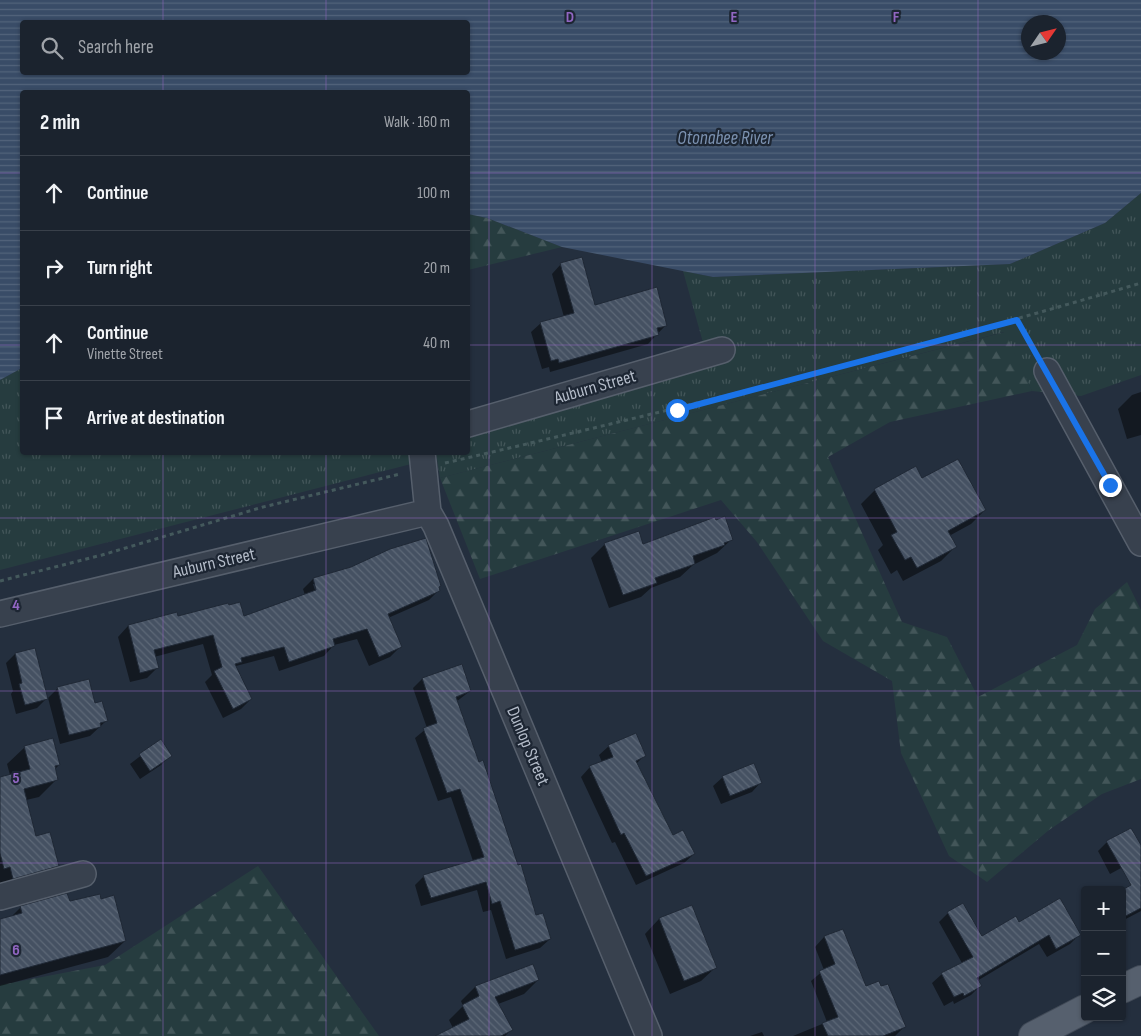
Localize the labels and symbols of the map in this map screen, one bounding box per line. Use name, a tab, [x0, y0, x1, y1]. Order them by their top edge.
text: D	[566, 8, 574, 27]
text: E	[731, 8, 738, 27]
text: F	[893, 8, 900, 27]
north arrow	[1021, 15, 1066, 60]
water label: Otonabee River	[677, 127, 773, 150]
street label: Auburn Street	[551, 365, 639, 409]
route start	[666, 399, 689, 422]
route end	[1099, 474, 1122, 497]
street label: Auburn Street	[170, 543, 258, 583]
text: 4	[12, 596, 20, 615]
street label: Dunlop Street	[502, 704, 554, 789]
text: 5	[12, 769, 20, 788]
text: 6	[12, 941, 20, 960]

